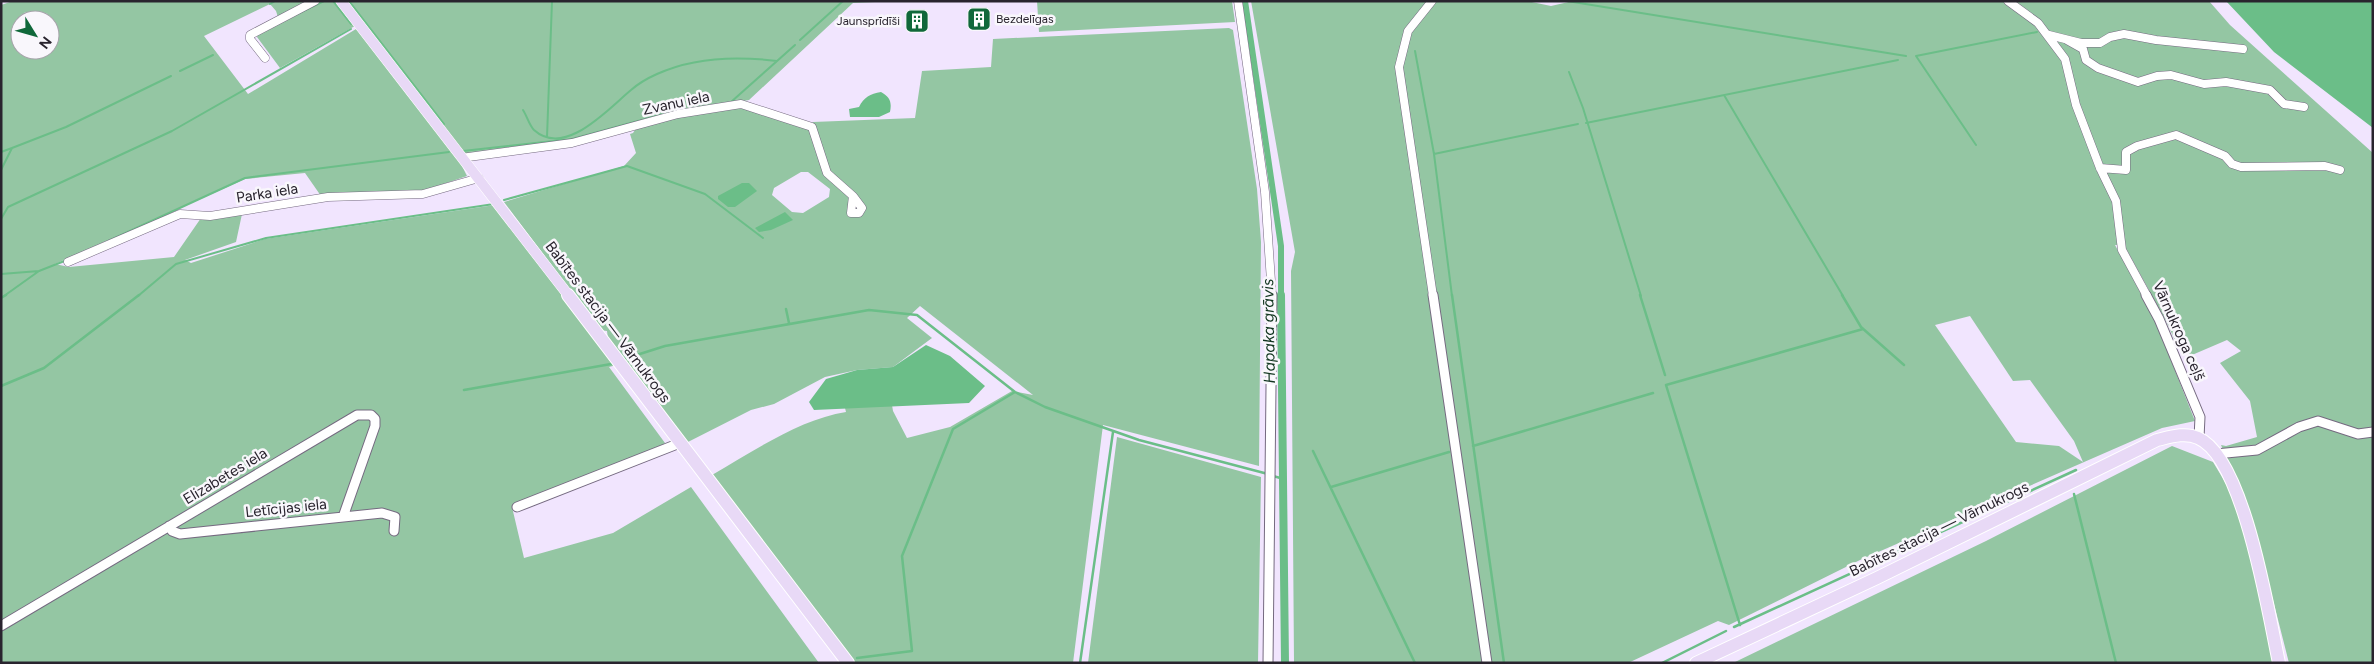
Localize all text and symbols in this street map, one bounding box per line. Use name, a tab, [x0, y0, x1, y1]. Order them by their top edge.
building icon: Bezdelīgas	[966, 6, 992, 32]
building icon: Jaunsprīdīši	[904, 8, 930, 34]
north arrow	[10, 10, 60, 60]
place label: Bezdelīgas	[996, 12, 1054, 26]
place label: Jaunsprīdīši	[837, 14, 900, 28]
text: N	[35, 33, 55, 52]
street label: Zvanu iela	[641, 87, 711, 119]
street label: Parka iela	[235, 179, 299, 207]
street label: Babītes stacija — Vārnukrogs	[541, 238, 675, 406]
water label: Hapaka grāvis	[1258, 278, 1279, 384]
street label: Vārnukroga ceļš	[2149, 278, 2209, 384]
street label: Elizabetes iela	[180, 444, 270, 508]
street label: Babītes stacija — Vārnukrogs	[1846, 478, 2032, 580]
street label: Letīcijas iela	[244, 495, 328, 521]

